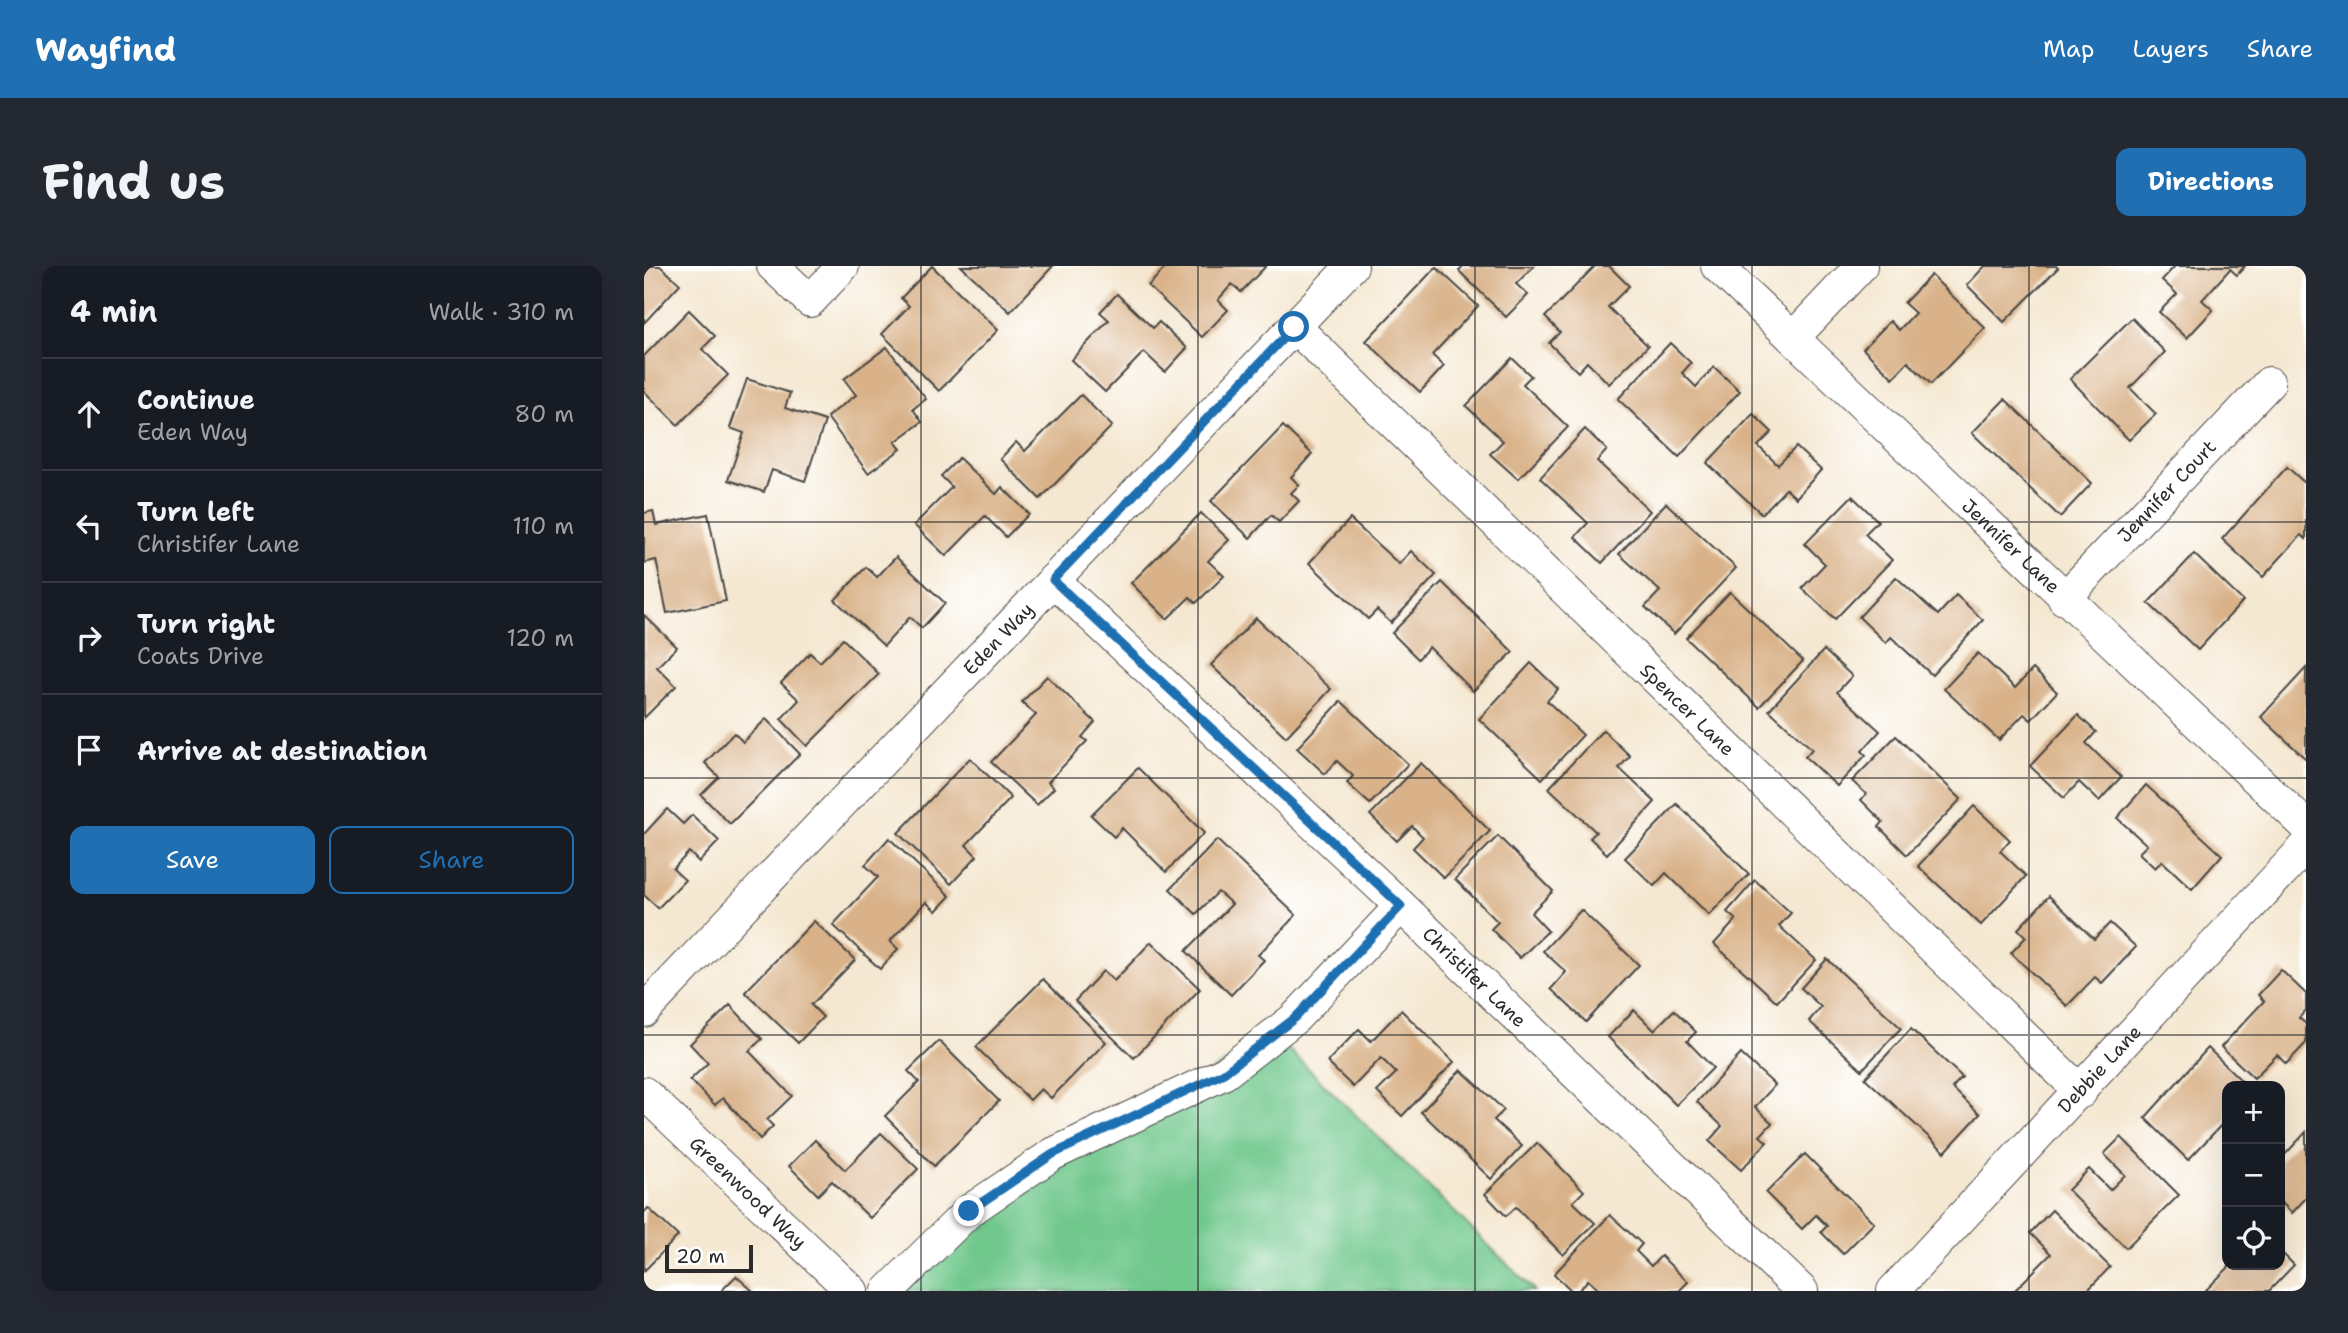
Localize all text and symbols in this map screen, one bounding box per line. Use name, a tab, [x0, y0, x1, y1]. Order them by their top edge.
text: Wayfind	[35, 27, 176, 72]
text: Map	[2043, 33, 2094, 65]
text: Layers	[2132, 33, 2209, 65]
text: Share	[2247, 33, 2313, 65]
button: Directions	[2116, 148, 2306, 216]
text: Find us	[42, 149, 225, 215]
text: 4 min	[70, 291, 157, 332]
text: Walk · 310 m	[429, 297, 574, 327]
route start	[1278, 311, 1309, 342]
text: Continue	[137, 382, 255, 417]
icon: ahead	[70, 395, 108, 433]
text: 80 m	[515, 399, 574, 429]
text: Eden Way	[137, 417, 248, 447]
street label: Jennifer Court	[2112, 434, 2221, 548]
street label: Jennifer Lane	[1957, 493, 2066, 598]
text: Turn left	[137, 494, 254, 529]
icon: left	[70, 507, 108, 545]
text: 110 m	[512, 511, 574, 541]
text: Christifer Lane	[137, 529, 300, 559]
street label: Eden Way	[957, 597, 1039, 680]
text: Turn right	[137, 606, 275, 641]
icon: right	[70, 619, 108, 657]
text: 120 m	[506, 623, 574, 653]
text: Coats Drive	[137, 641, 264, 671]
street label: Spencer Lane	[1635, 658, 1740, 761]
icon: arrive	[70, 731, 108, 769]
text: Arrive at destination	[137, 733, 427, 768]
button: Save	[70, 826, 315, 894]
button: Share	[329, 826, 574, 894]
street label: Christifer Lane	[1417, 921, 1532, 1032]
street label: Debbie Lane	[2052, 1019, 2146, 1118]
map controls	[2222, 1081, 2285, 1270]
button: +	[2222, 1081, 2285, 1144]
street label: Greenwood Way	[684, 1131, 812, 1254]
button: −	[2222, 1144, 2285, 1207]
route end	[953, 1195, 984, 1226]
button: locate	[2222, 1207, 2285, 1270]
scale bar	[665, 1242, 752, 1274]
text: 20 m	[676, 1244, 725, 1269]

